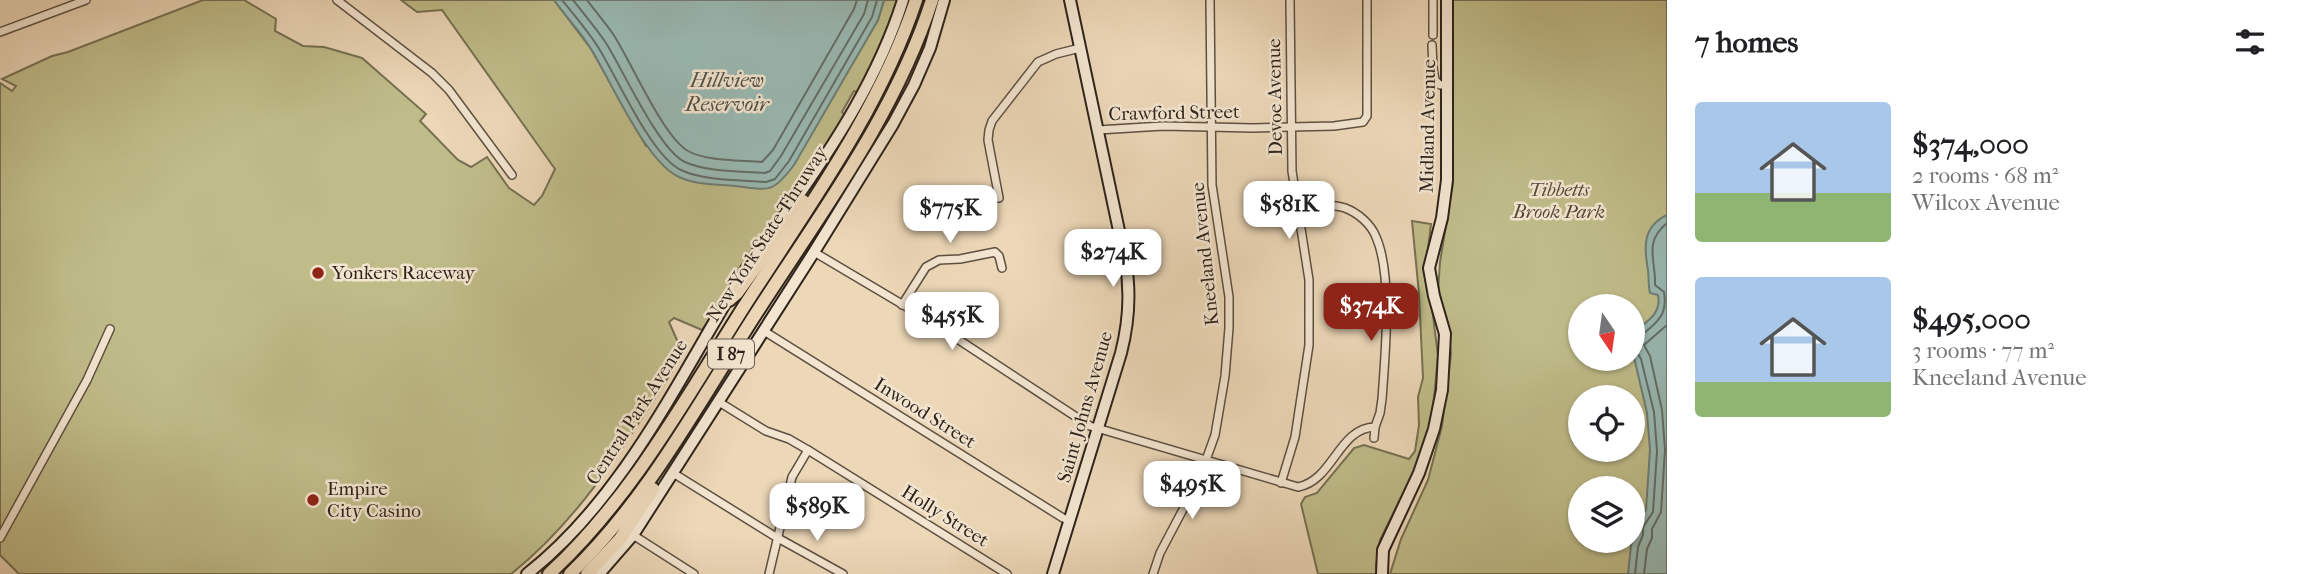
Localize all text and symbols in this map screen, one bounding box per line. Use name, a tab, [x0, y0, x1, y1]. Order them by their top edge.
icon: filters	[2231, 23, 2269, 61]
text: 7 homes	[1695, 25, 1798, 60]
street label: Devoe Avenue	[1263, 38, 1287, 156]
street label: Midland Avenue	[1416, 59, 1440, 193]
water label: Hillview Reservoir	[683, 68, 770, 116]
street label: Crawford Street	[1108, 101, 1240, 125]
text: $374,000	[1912, 127, 2029, 162]
icon: home	[1751, 130, 1835, 214]
street label: New York State Thruway	[702, 141, 832, 326]
text: 2 rooms · 68 m²	[1912, 162, 2058, 189]
park label: Tibbetts Brook Park	[1512, 179, 1605, 223]
street label: Kneeland Avenue	[1187, 181, 1223, 327]
pin: $581K	[1240, 182, 1338, 241]
pin: $775K	[901, 186, 999, 245]
text: Wilcox Avenue	[1912, 189, 2060, 216]
text: $581K	[1259, 190, 1319, 217]
text: $775K	[919, 194, 981, 221]
pin: $274K	[1064, 230, 1162, 289]
text: $274K	[1080, 238, 1146, 265]
place label: Yonkers Raceway	[331, 262, 476, 284]
marker: Yonkers Raceway	[310, 265, 326, 281]
pin: $374K	[1322, 284, 1420, 343]
pin: $455K	[903, 292, 1001, 352]
text: $374K	[1340, 292, 1402, 319]
north arrow	[1568, 294, 1645, 371]
map controls	[1568, 294, 1645, 553]
text: $455K	[921, 301, 983, 328]
text: $495,000	[1912, 302, 2031, 337]
icon: home	[1751, 305, 1835, 389]
street label: Saint Johns Avenue	[1053, 329, 1117, 485]
street label: Central Park Avenue	[582, 335, 692, 489]
text: 3 rooms · 77 m²	[1912, 337, 2054, 364]
road number: I 87	[708, 340, 754, 368]
text: Kneeland Avenue	[1912, 364, 2087, 391]
street label: Inwood Street	[870, 373, 980, 453]
button: locate	[1568, 385, 1645, 462]
pin: $495K	[1143, 462, 1241, 521]
text: $495K	[1160, 470, 1224, 497]
button: layers	[1568, 476, 1645, 553]
place label: Empire City Casino	[327, 478, 421, 522]
street label: Holly Street	[897, 481, 993, 552]
pin: $589K	[768, 484, 866, 543]
marker: Empire City Casino	[305, 492, 321, 508]
text: $589K	[786, 492, 848, 519]

